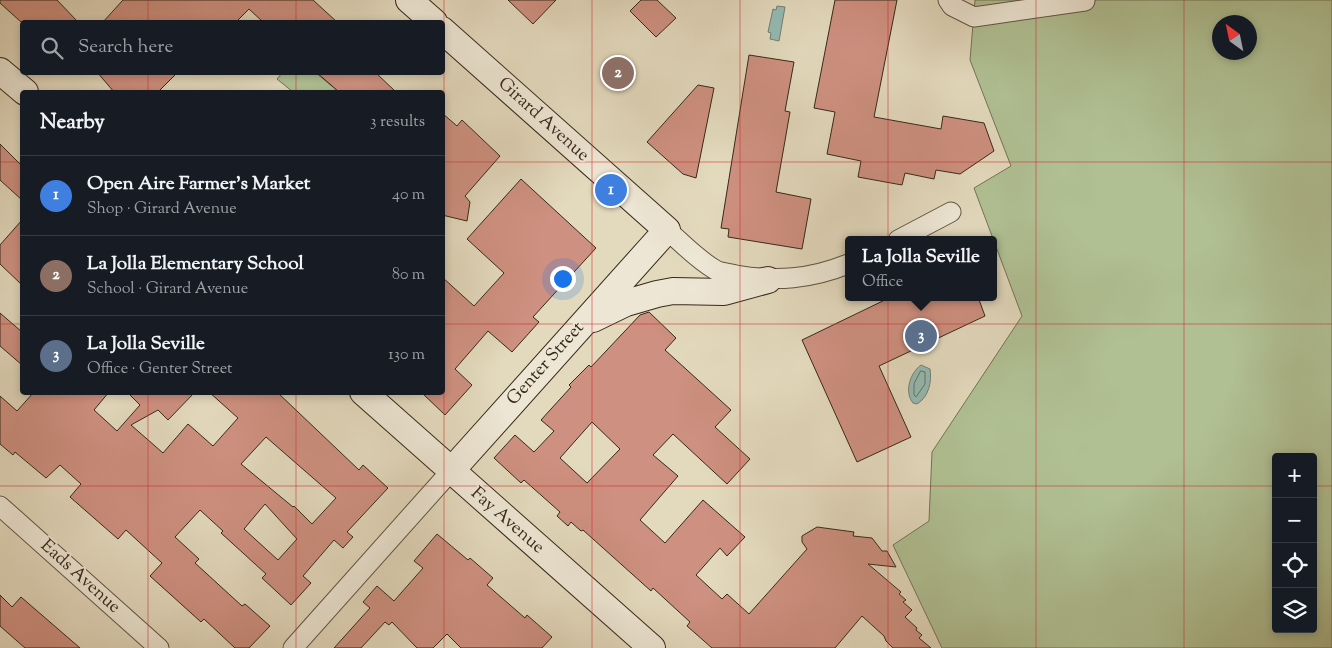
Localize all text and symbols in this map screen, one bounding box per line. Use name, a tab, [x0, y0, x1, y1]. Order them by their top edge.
north arrow	[1212, 15, 1257, 60]
search box	[20, 20, 445, 75]
icon: search	[38, 34, 66, 62]
text: Search here	[78, 34, 173, 61]
pin: 2	[602, 54, 634, 92]
street label: Girard Avenue	[491, 72, 595, 168]
text: Nearby	[40, 108, 105, 138]
text: 3 results	[370, 111, 425, 134]
text: Open Aire Farmer’s Market	[87, 171, 310, 198]
pin: 1	[595, 171, 627, 209]
text: 1	[53, 184, 59, 207]
text: 40 m	[392, 184, 425, 207]
text: Shop · Girard Avenue	[87, 198, 237, 221]
popup	[845, 236, 997, 301]
text: La Jolla Seville	[862, 244, 980, 271]
text: La Jolla Elementary School	[87, 251, 304, 278]
text: 2	[52, 264, 60, 287]
text: 80 m	[392, 264, 425, 287]
your location	[550, 266, 576, 292]
text: Office	[862, 271, 903, 294]
text: School · Girard Avenue	[87, 278, 248, 301]
street label: Genter Street	[501, 316, 591, 412]
pin: 3	[905, 317, 937, 355]
text: La Jolla Seville	[87, 331, 205, 358]
text: 3	[53, 344, 59, 367]
text: 130 m	[388, 344, 425, 367]
text: Office · Genter Street	[87, 358, 233, 381]
map controls	[1272, 453, 1317, 633]
button: +	[1272, 453, 1317, 498]
street label: Fay Avenue	[464, 481, 550, 561]
button: −	[1272, 498, 1317, 543]
street label: Eads Avenue	[34, 534, 126, 620]
button: locate	[1272, 543, 1317, 588]
button: layers	[1272, 588, 1317, 633]

